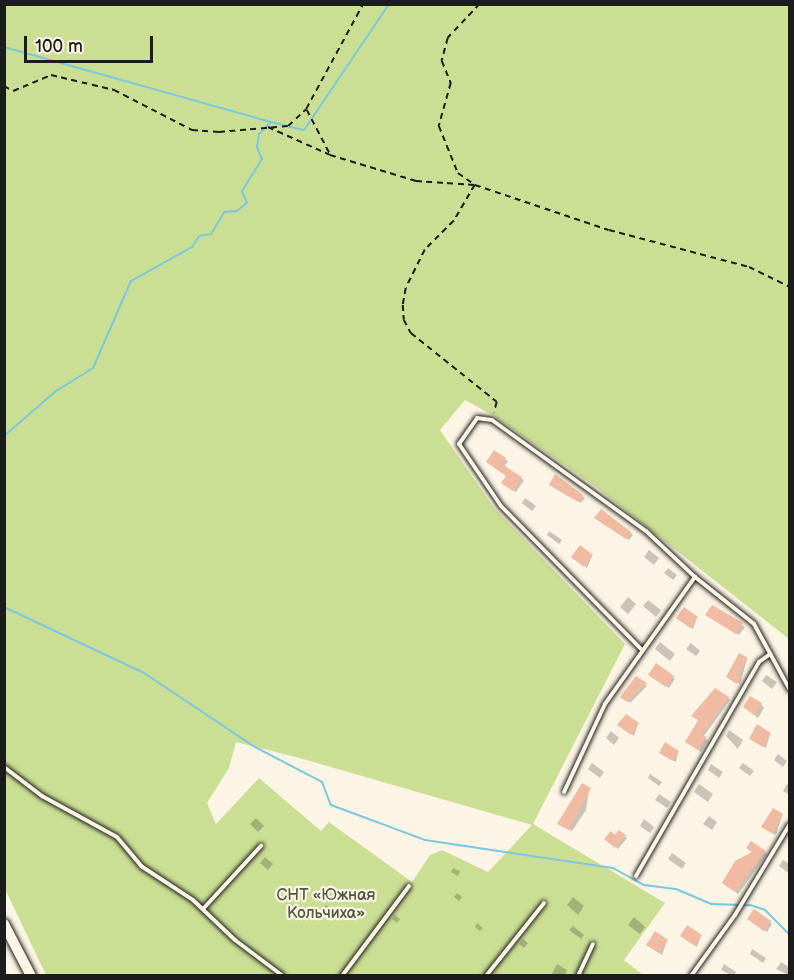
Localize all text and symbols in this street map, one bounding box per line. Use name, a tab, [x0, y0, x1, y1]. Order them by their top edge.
scale bar	[27, 24, 156, 62]
text: 100 m	[35, 36, 83, 57]
park label: СНТ «Южная Кольчиха»	[277, 886, 375, 924]

